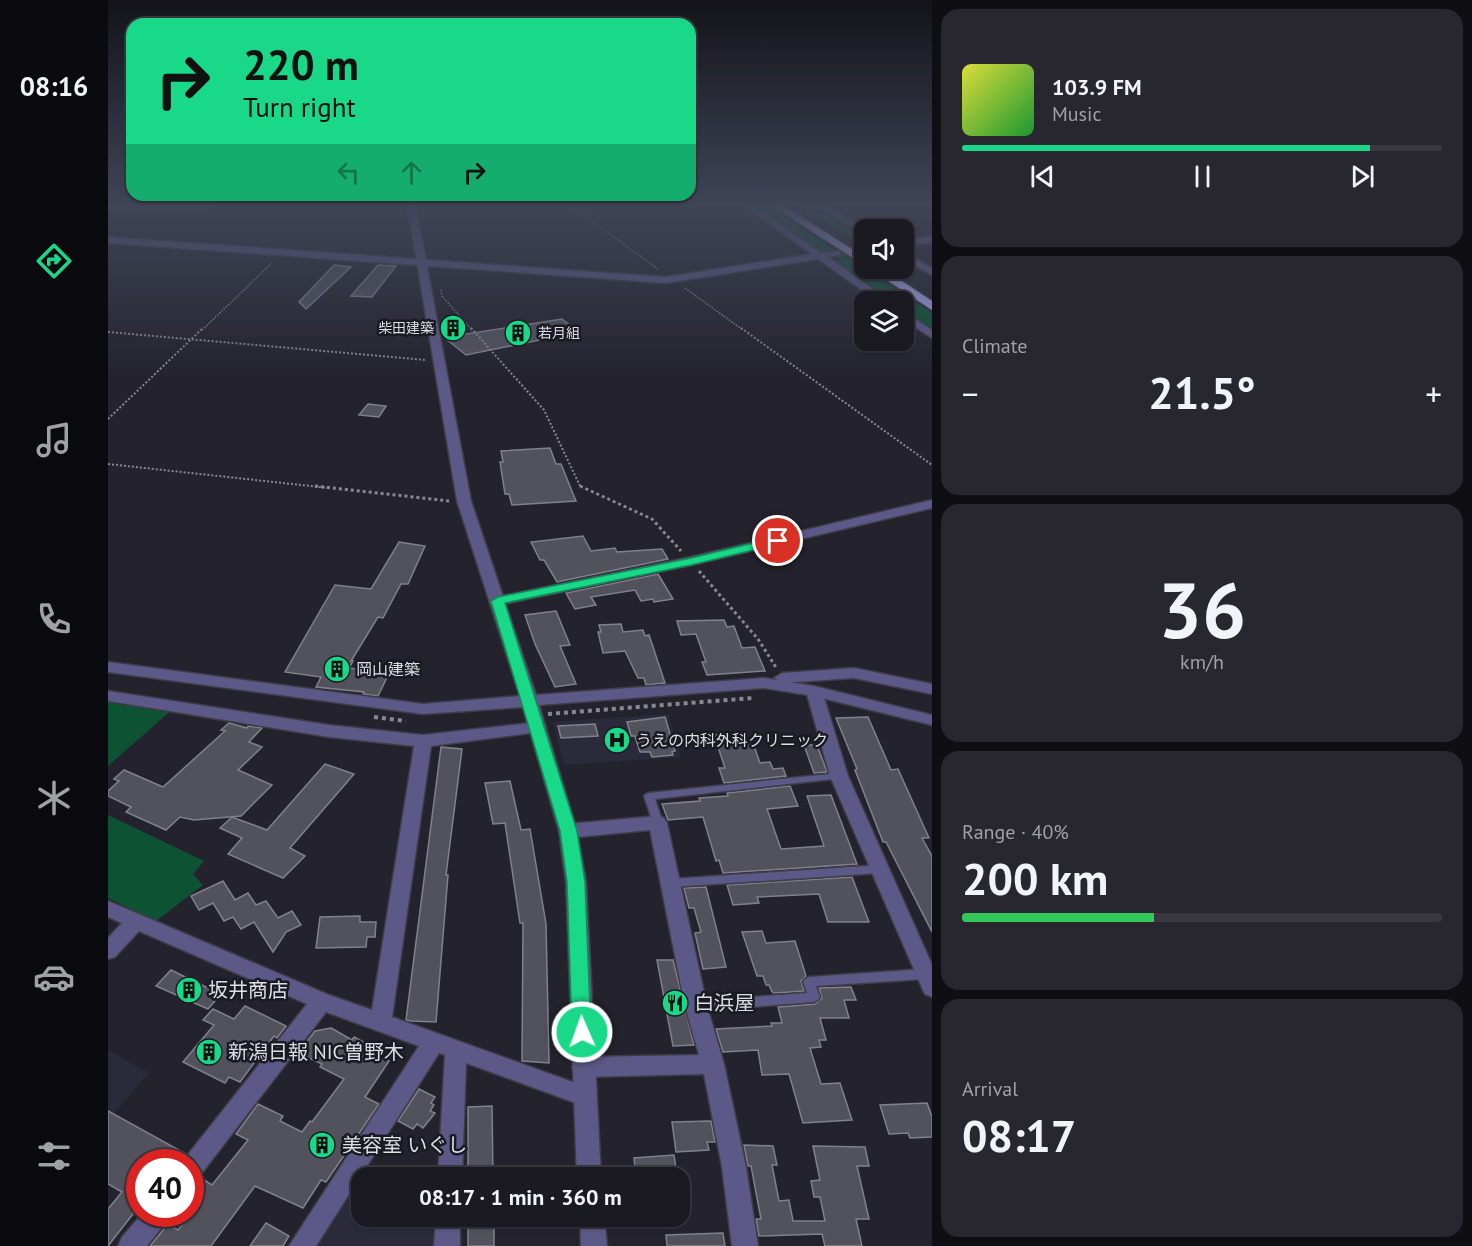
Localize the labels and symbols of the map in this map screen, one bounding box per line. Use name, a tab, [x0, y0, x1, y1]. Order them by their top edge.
building icon: 柴田建築	[438, 313, 468, 343]
building icon: 若月組	[503, 318, 533, 348]
place label: 柴田建築	[378, 319, 434, 337]
place label: 若月組	[538, 324, 580, 342]
pin	[752, 515, 803, 566]
building icon: 岡山建築	[322, 654, 352, 684]
place label: 岡山建築	[356, 659, 420, 679]
hospital icon: うえの内科外科クリニック	[602, 725, 632, 755]
place label: うえの内科外科クリニック	[636, 730, 828, 750]
building icon: 坂井商店	[174, 975, 204, 1005]
place label: 坂井商店	[208, 977, 288, 1003]
restaurant icon: 白浜屋	[660, 988, 690, 1018]
place label: 白浜屋	[694, 990, 754, 1016]
position arrow	[550, 1000, 614, 1064]
building icon: 新潟日報 NIC曽野木	[194, 1037, 224, 1067]
place label: 新潟日報 NIC曽野木	[228, 1039, 404, 1065]
building icon: 美容室 いぐし	[307, 1130, 337, 1160]
place label: 美容室 いぐし	[342, 1132, 467, 1158]
speed limit sign: 40	[126, 1149, 204, 1227]

